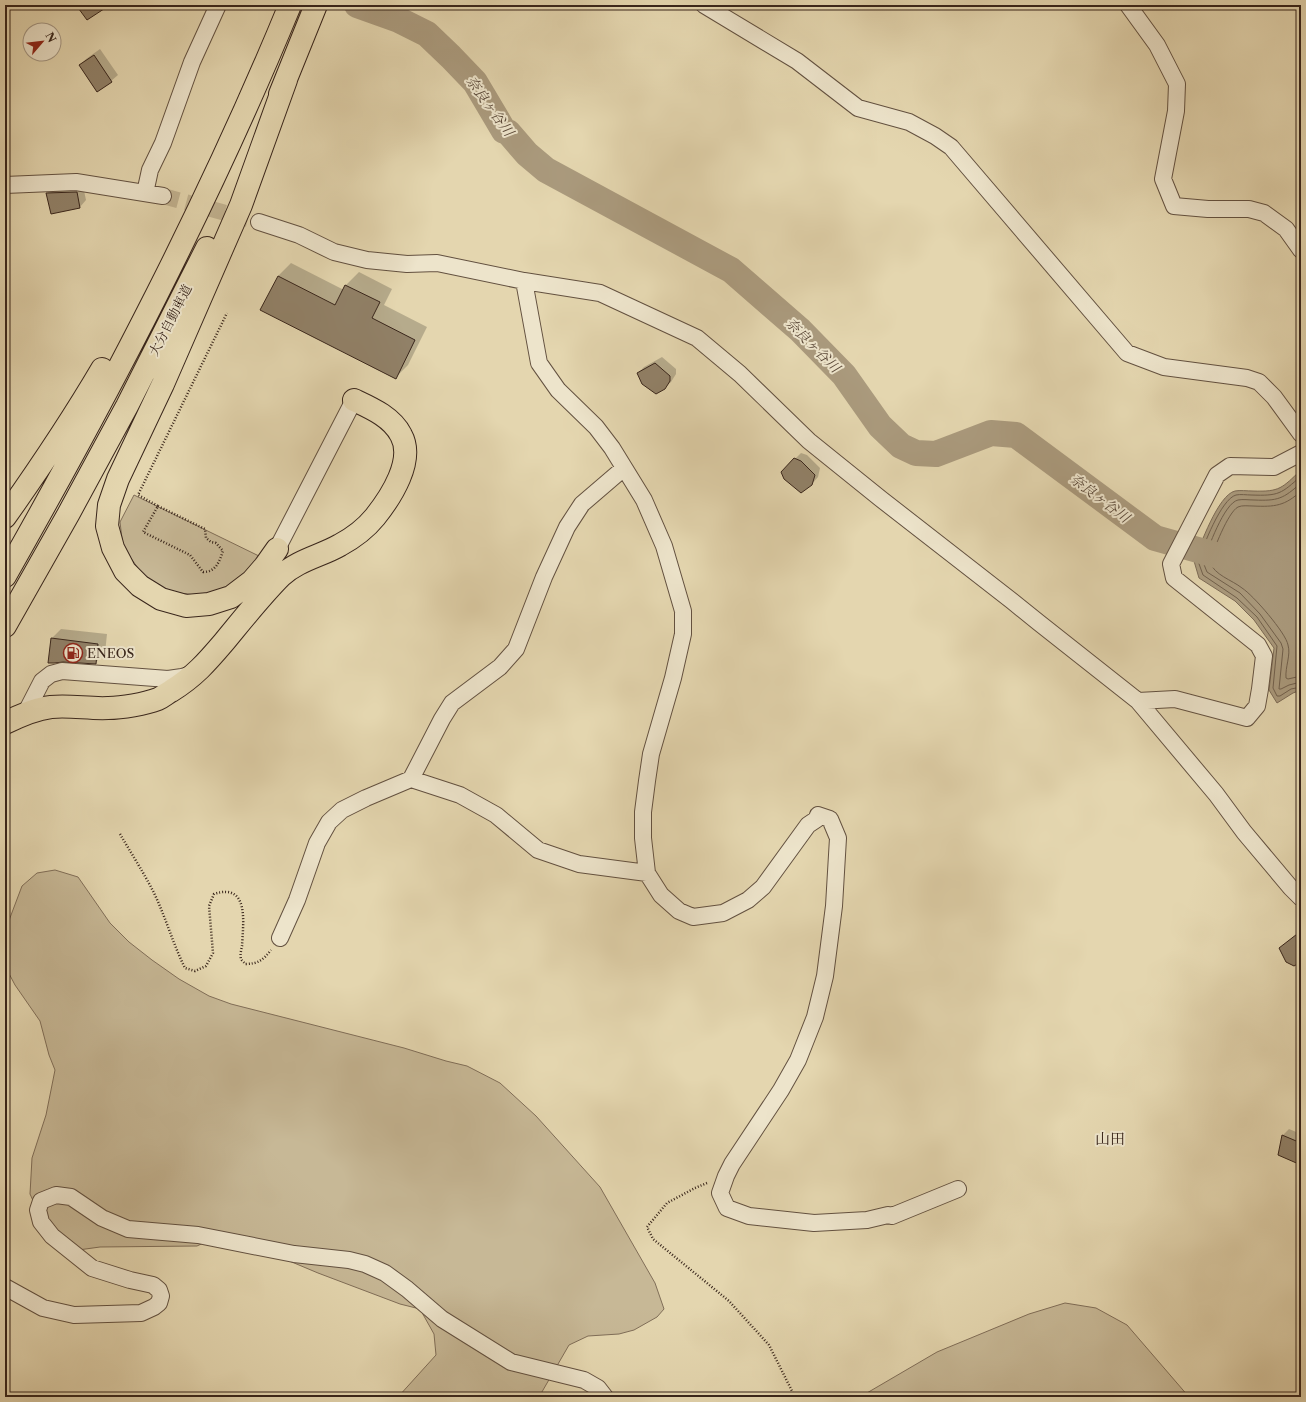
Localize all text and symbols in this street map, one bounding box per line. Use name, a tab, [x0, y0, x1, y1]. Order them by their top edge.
north arrow	[22, 22, 62, 62]
text: N	[42, 30, 59, 45]
water label: 奈良ヶ谷川	[462, 72, 519, 141]
street label: 大分自動車道	[145, 282, 195, 358]
water label: 奈良ヶ谷川	[782, 314, 846, 378]
water label: 奈良ヶ谷川	[1067, 470, 1135, 527]
fuel station icon: ENEOS	[62, 642, 84, 664]
place label: ENEOS	[87, 645, 134, 661]
district label: 山田	[1095, 1129, 1125, 1148]

